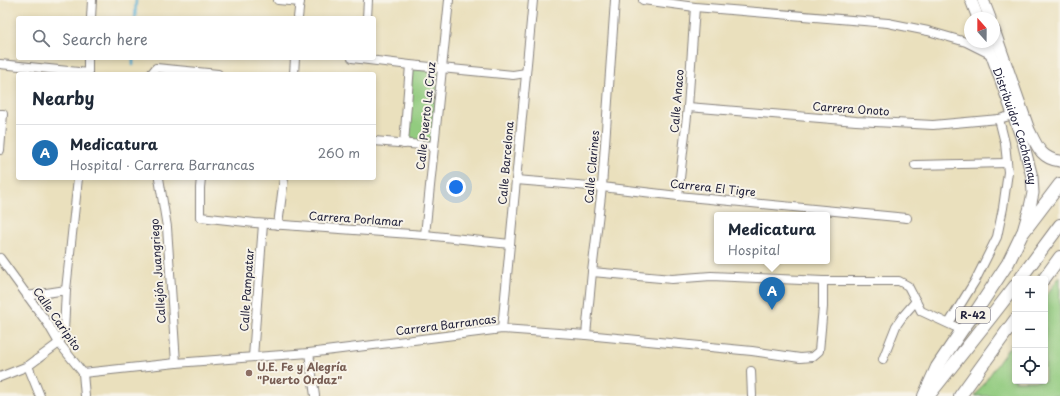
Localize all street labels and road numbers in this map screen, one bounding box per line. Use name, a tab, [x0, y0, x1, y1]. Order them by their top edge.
street label: Calle Puerto La Cruz	[411, 61, 440, 171]
street label: Distribuidor Cachamay	[989, 65, 1041, 185]
street label: Calle Anaco	[665, 68, 688, 133]
street label: Carrera Onoto	[812, 97, 890, 120]
street label: Calle Barcelona	[493, 120, 518, 205]
street label: Calle Clarines	[580, 130, 603, 204]
street label: Carrera El Tigre	[669, 175, 757, 200]
street label: Carrera Porlamar	[308, 207, 405, 230]
street label: Callejón Juangriego	[145, 218, 170, 324]
street label: Calle Pampatar	[235, 248, 258, 332]
street label: Calle Caripito	[29, 283, 86, 354]
road number: R-42	[956, 307, 990, 323]
street label: Carrera Barrancas	[395, 310, 497, 339]

